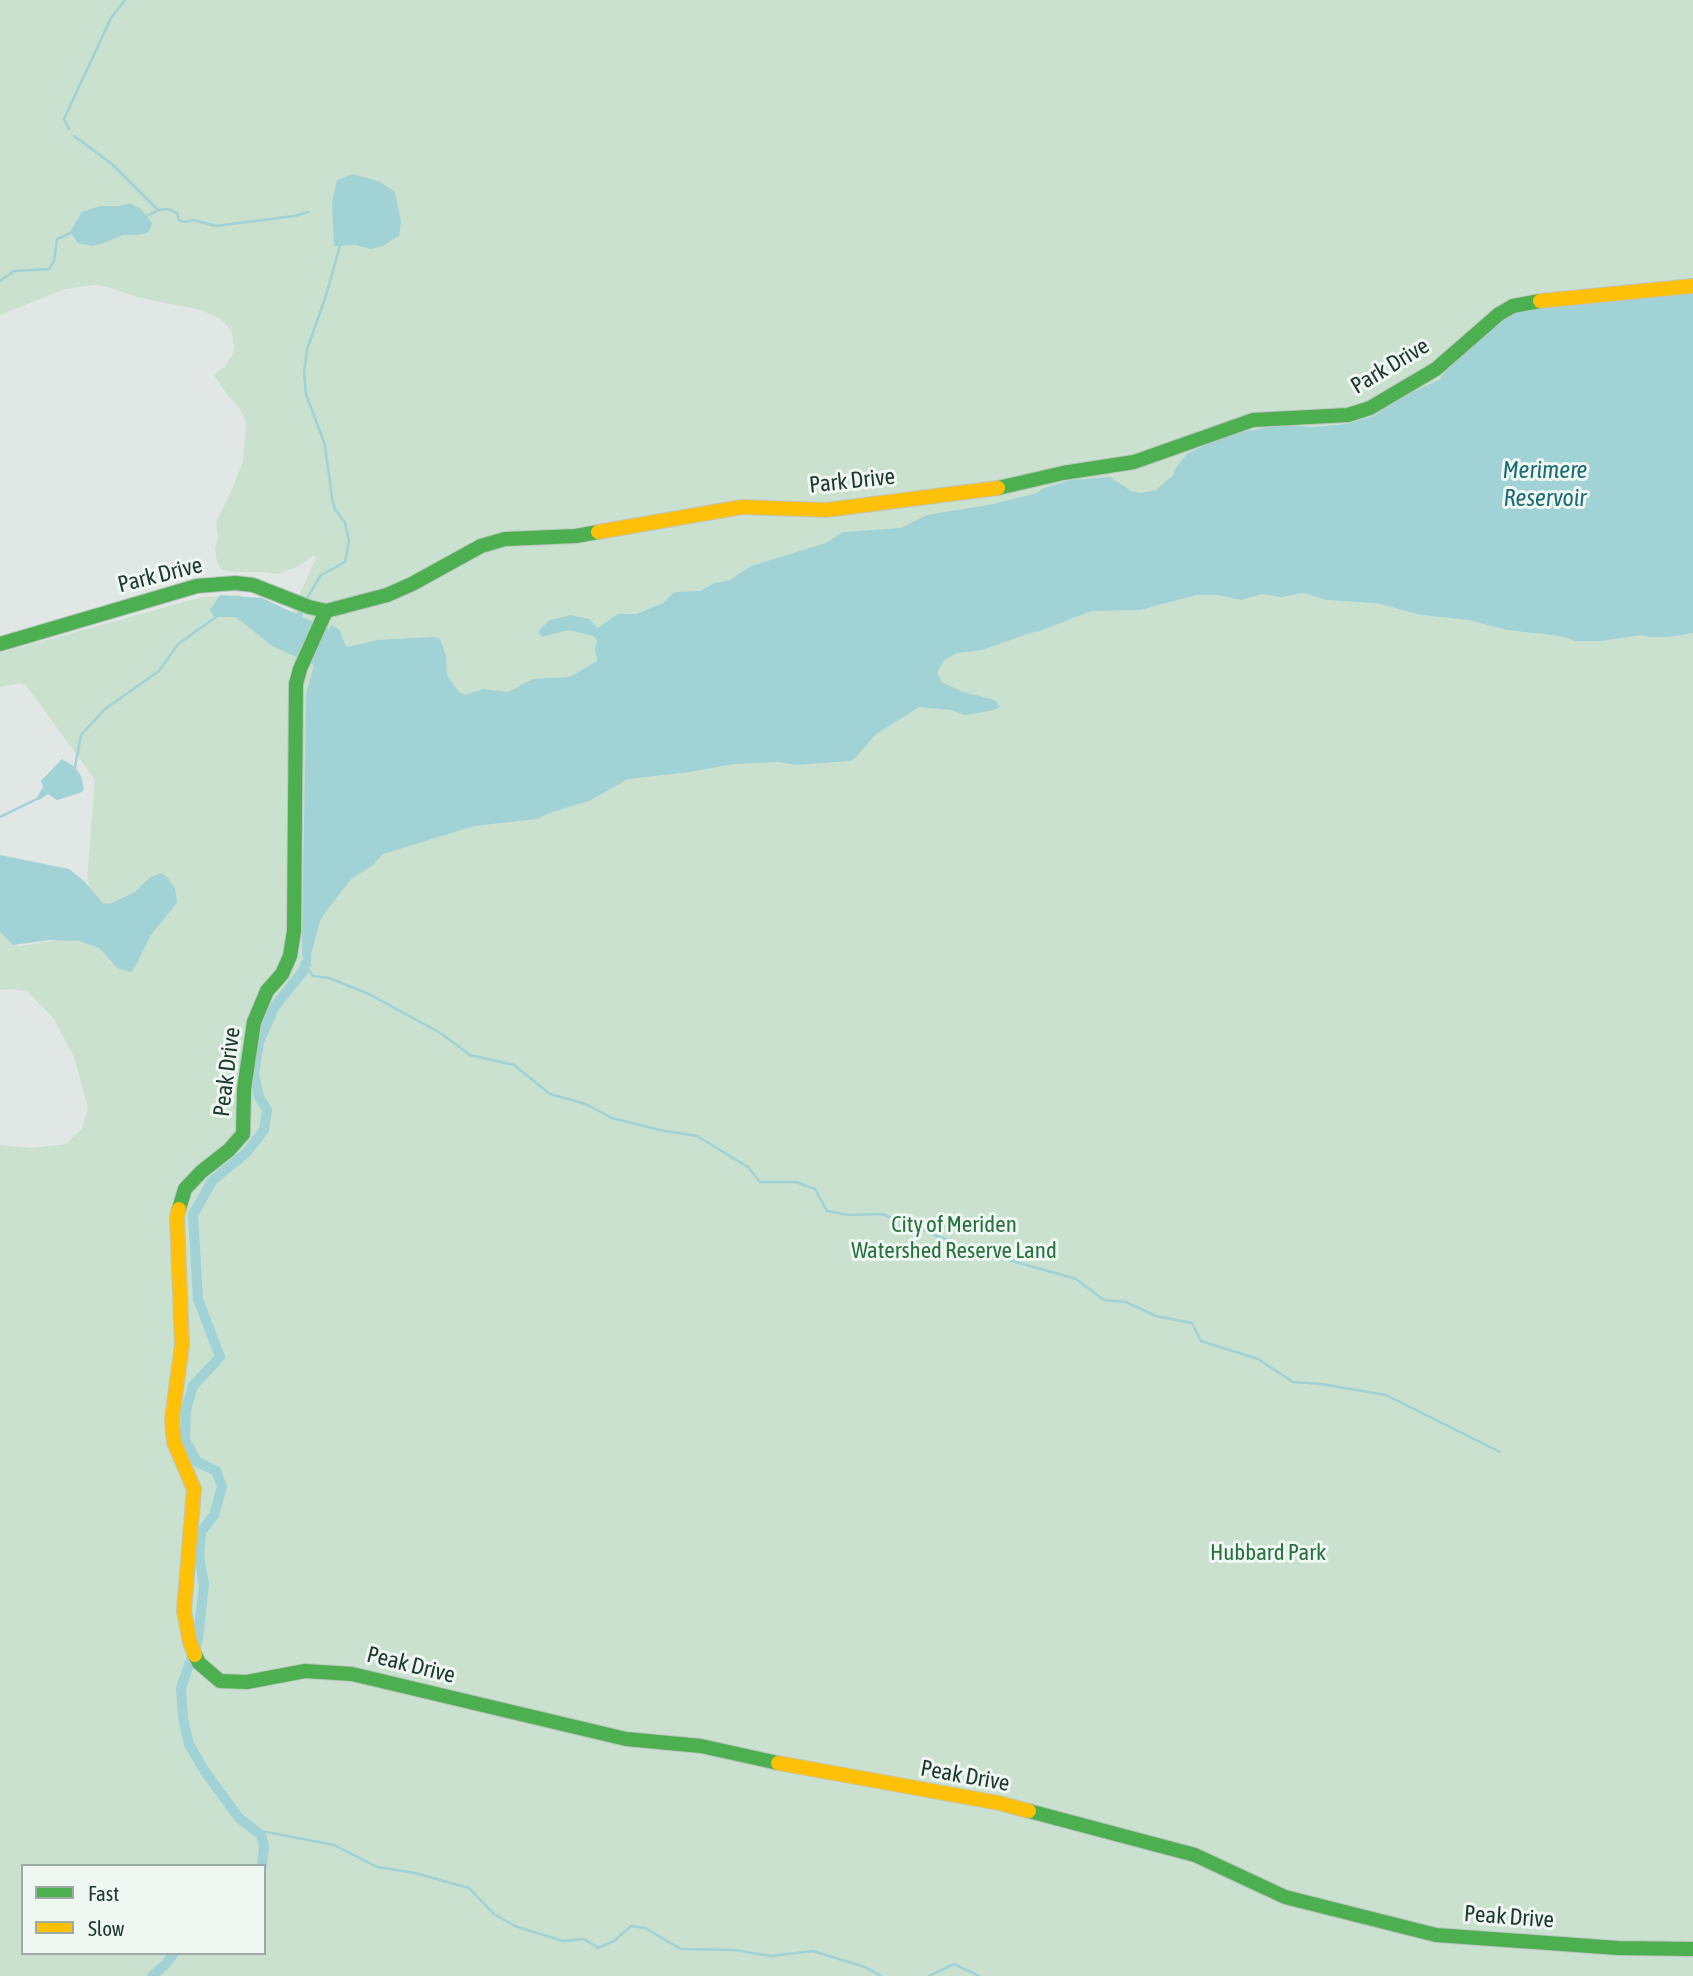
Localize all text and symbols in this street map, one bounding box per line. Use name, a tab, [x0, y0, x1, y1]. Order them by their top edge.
street label: Park Drive	[1346, 332, 1434, 400]
water label: Merimere Reservoir	[1502, 456, 1588, 512]
street label: Park Drive	[808, 463, 896, 499]
street label: Park Drive	[115, 551, 205, 599]
street label: Peak Drive	[208, 1026, 246, 1118]
park label: City of Meriden Watershed Reserve Land	[851, 1211, 1057, 1265]
park label: Hubbard Park	[1210, 1539, 1326, 1567]
street label: Peak Drive	[364, 1641, 458, 1689]
street label: Peak Drive	[918, 1755, 1012, 1797]
legend	[21, 1864, 266, 1955]
text: Fast	[88, 1881, 119, 1905]
street label: Peak Drive	[1463, 1900, 1555, 1934]
text: Slow	[88, 1916, 124, 1940]

